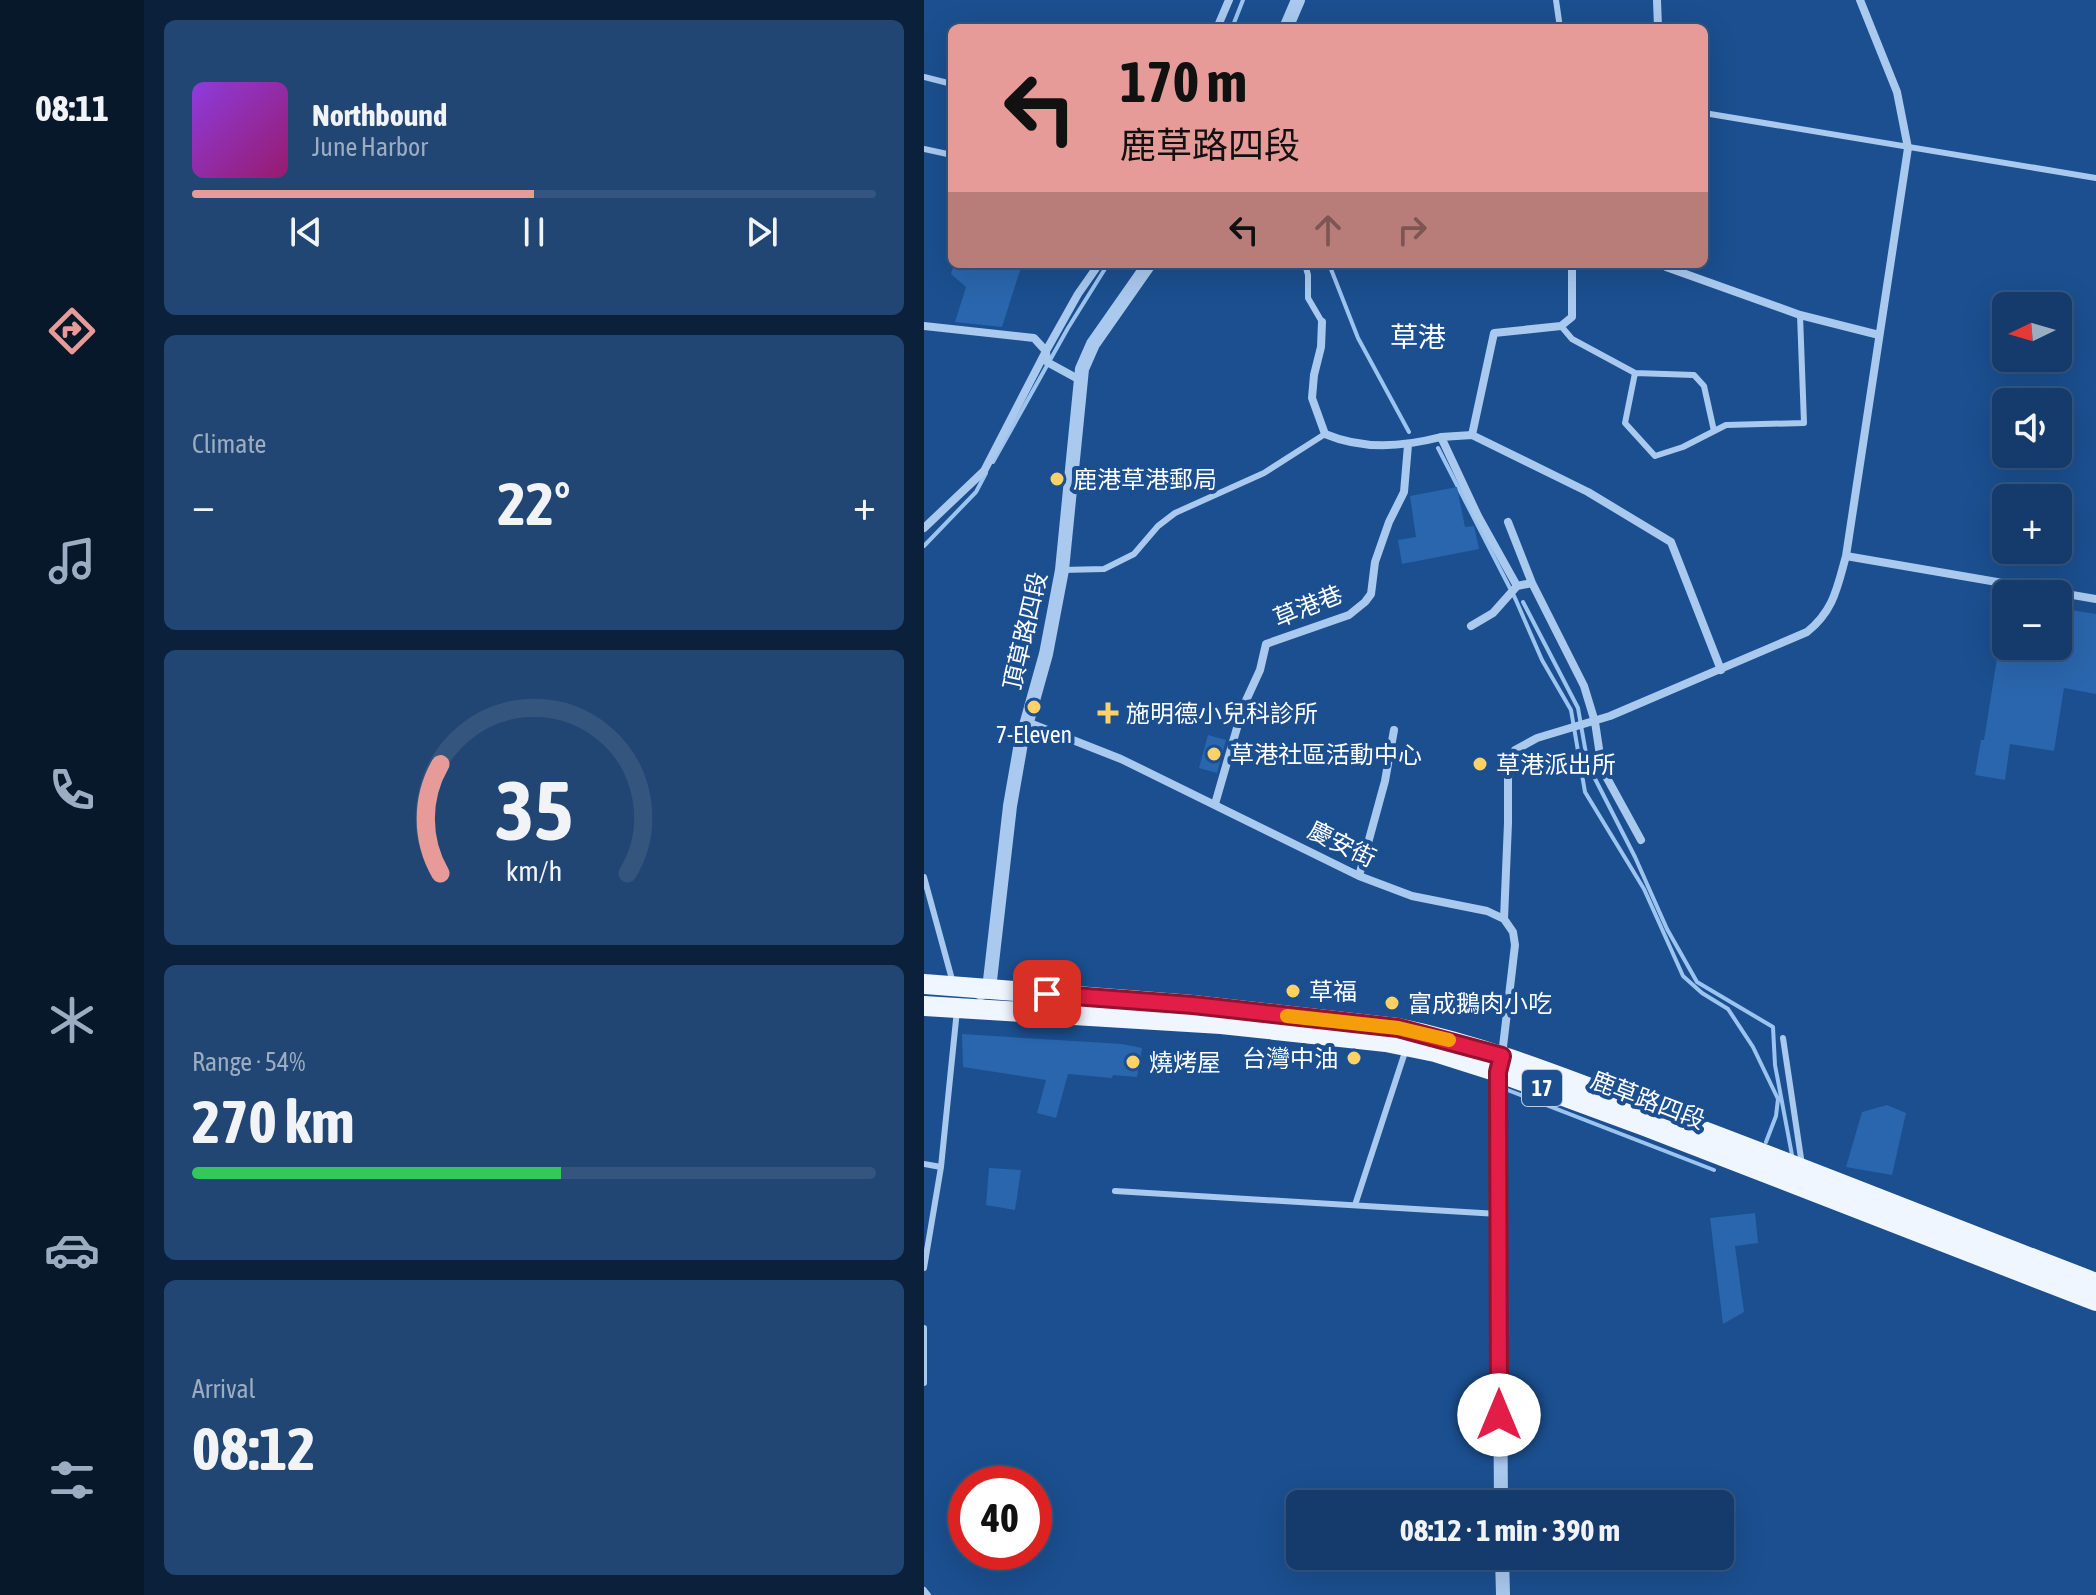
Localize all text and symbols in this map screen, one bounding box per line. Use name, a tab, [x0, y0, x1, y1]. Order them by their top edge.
text: 170 m	[1120, 50, 1247, 114]
icon: left	[988, 56, 1092, 160]
text: 08:11	[35, 87, 109, 129]
text: Northbound	[312, 98, 447, 132]
text: 鹿草路四段	[1120, 124, 1300, 166]
text: June Harbor	[312, 132, 428, 162]
icon: left	[1222, 208, 1266, 252]
icon: ahead	[1306, 208, 1350, 252]
icon: right	[1390, 208, 1434, 252]
icon: previous	[284, 210, 328, 254]
icon: pause	[512, 210, 556, 254]
icon: next	[740, 210, 784, 254]
north arrow	[1992, 292, 2072, 372]
map controls	[1992, 292, 2072, 660]
icon: directions	[44, 303, 100, 359]
district label: 草港	[1390, 321, 1446, 353]
button: sound	[1992, 388, 2072, 468]
text: Climate	[192, 429, 266, 459]
place label: 鹿港草港郵局	[1073, 466, 1217, 493]
text: 22°	[498, 469, 570, 538]
marker: 鹿港草港郵局	[1048, 470, 1066, 488]
text: −	[192, 479, 215, 529]
text: +	[853, 479, 876, 529]
button: +	[1992, 484, 2072, 564]
icon: music	[44, 533, 100, 589]
street label: 頂草路四段	[998, 570, 1052, 692]
street label: 草港巷	[1270, 580, 1346, 632]
button: −	[1992, 580, 2072, 660]
marker: 7-Eleven	[1025, 698, 1043, 716]
place label: 施明德小兒科診所	[1126, 700, 1318, 727]
marker: 施明德小兒科診所	[1097, 702, 1119, 724]
place label: 7-Eleven	[996, 721, 1072, 748]
place label: 草港社區活動中心	[1230, 741, 1422, 768]
marker: 草港社區活動中心	[1205, 745, 1223, 763]
place label: 草港派出所	[1496, 751, 1616, 778]
marker: 草港派出所	[1471, 755, 1489, 773]
text: 35	[495, 761, 573, 857]
icon: phone	[44, 762, 100, 818]
street label: 慶安街	[1304, 816, 1380, 872]
text: km/h	[506, 854, 562, 887]
pin	[1013, 960, 1081, 1028]
icon: arrive	[1025, 972, 1069, 1016]
place label: 草福	[1309, 978, 1357, 1005]
marker: 草福	[1284, 982, 1302, 1000]
place label: 富成鵝肉小吃	[1408, 990, 1552, 1017]
icon: climate	[44, 992, 100, 1048]
marker: 富成鵝肉小吃	[1383, 994, 1401, 1012]
place label: 台灣中油	[1242, 1045, 1338, 1072]
text: Range · 54%	[192, 1047, 305, 1077]
place label: 燒烤屋	[1149, 1049, 1221, 1076]
marker: 台灣中油	[1345, 1049, 1363, 1067]
marker: 燒烤屋	[1124, 1053, 1142, 1071]
street label: 鹿草路四段	[1587, 1066, 1709, 1134]
road number: 17	[1522, 1070, 1562, 1106]
text: 270 km	[192, 1087, 354, 1156]
icon: car	[44, 1222, 100, 1278]
position arrow	[1457, 1373, 1541, 1457]
text: Arrival	[192, 1374, 256, 1404]
text: 08:12	[192, 1414, 315, 1483]
icon: filters	[44, 1452, 100, 1508]
speed limit sign: 40	[948, 1466, 1052, 1570]
text: 08:12 · 1 min · 390 m	[1400, 1513, 1620, 1547]

